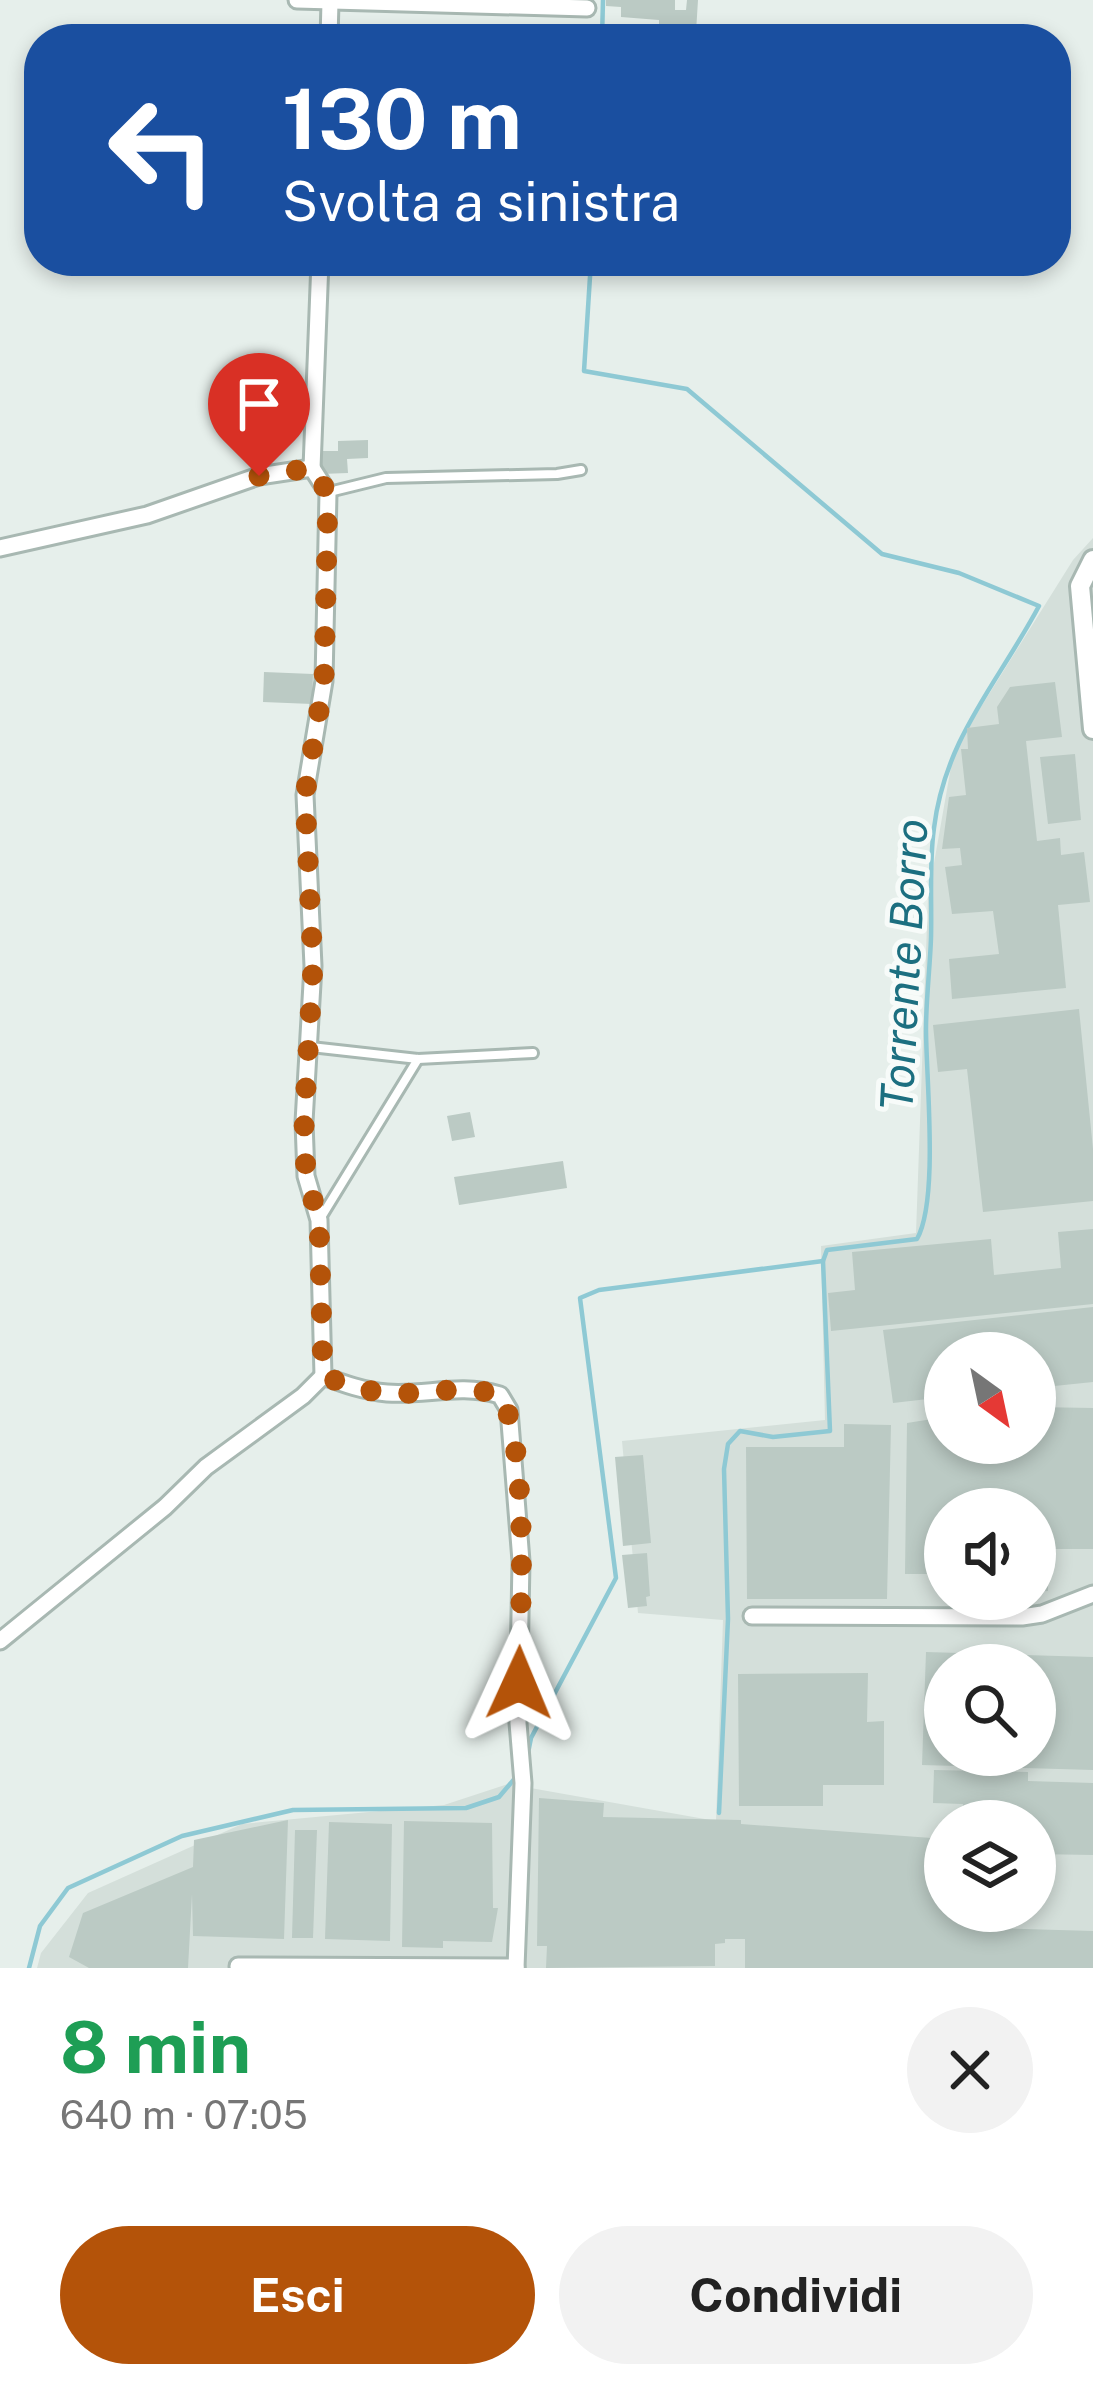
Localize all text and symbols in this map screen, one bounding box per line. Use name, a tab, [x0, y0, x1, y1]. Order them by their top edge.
text: 130 m	[282, 69, 522, 168]
icon: left	[84, 72, 240, 228]
text: Svolta a sinistra	[282, 170, 680, 233]
pin	[208, 353, 310, 476]
icon: arrive	[226, 371, 292, 437]
water label: Torrente Borro	[869, 818, 938, 1112]
north arrow	[924, 1332, 1056, 1464]
map controls	[924, 1332, 1056, 1932]
button: sound	[924, 1488, 1056, 1620]
position arrow	[456, 1620, 582, 1746]
button: search	[924, 1644, 1056, 1776]
button: layers	[924, 1800, 1056, 1932]
text: 8 min	[60, 2005, 251, 2089]
button: close	[907, 2007, 1033, 2133]
text: 640 m · 07:05	[60, 2092, 308, 2138]
button: Esci	[60, 2226, 535, 2364]
button: Condividi	[559, 2226, 1033, 2364]

